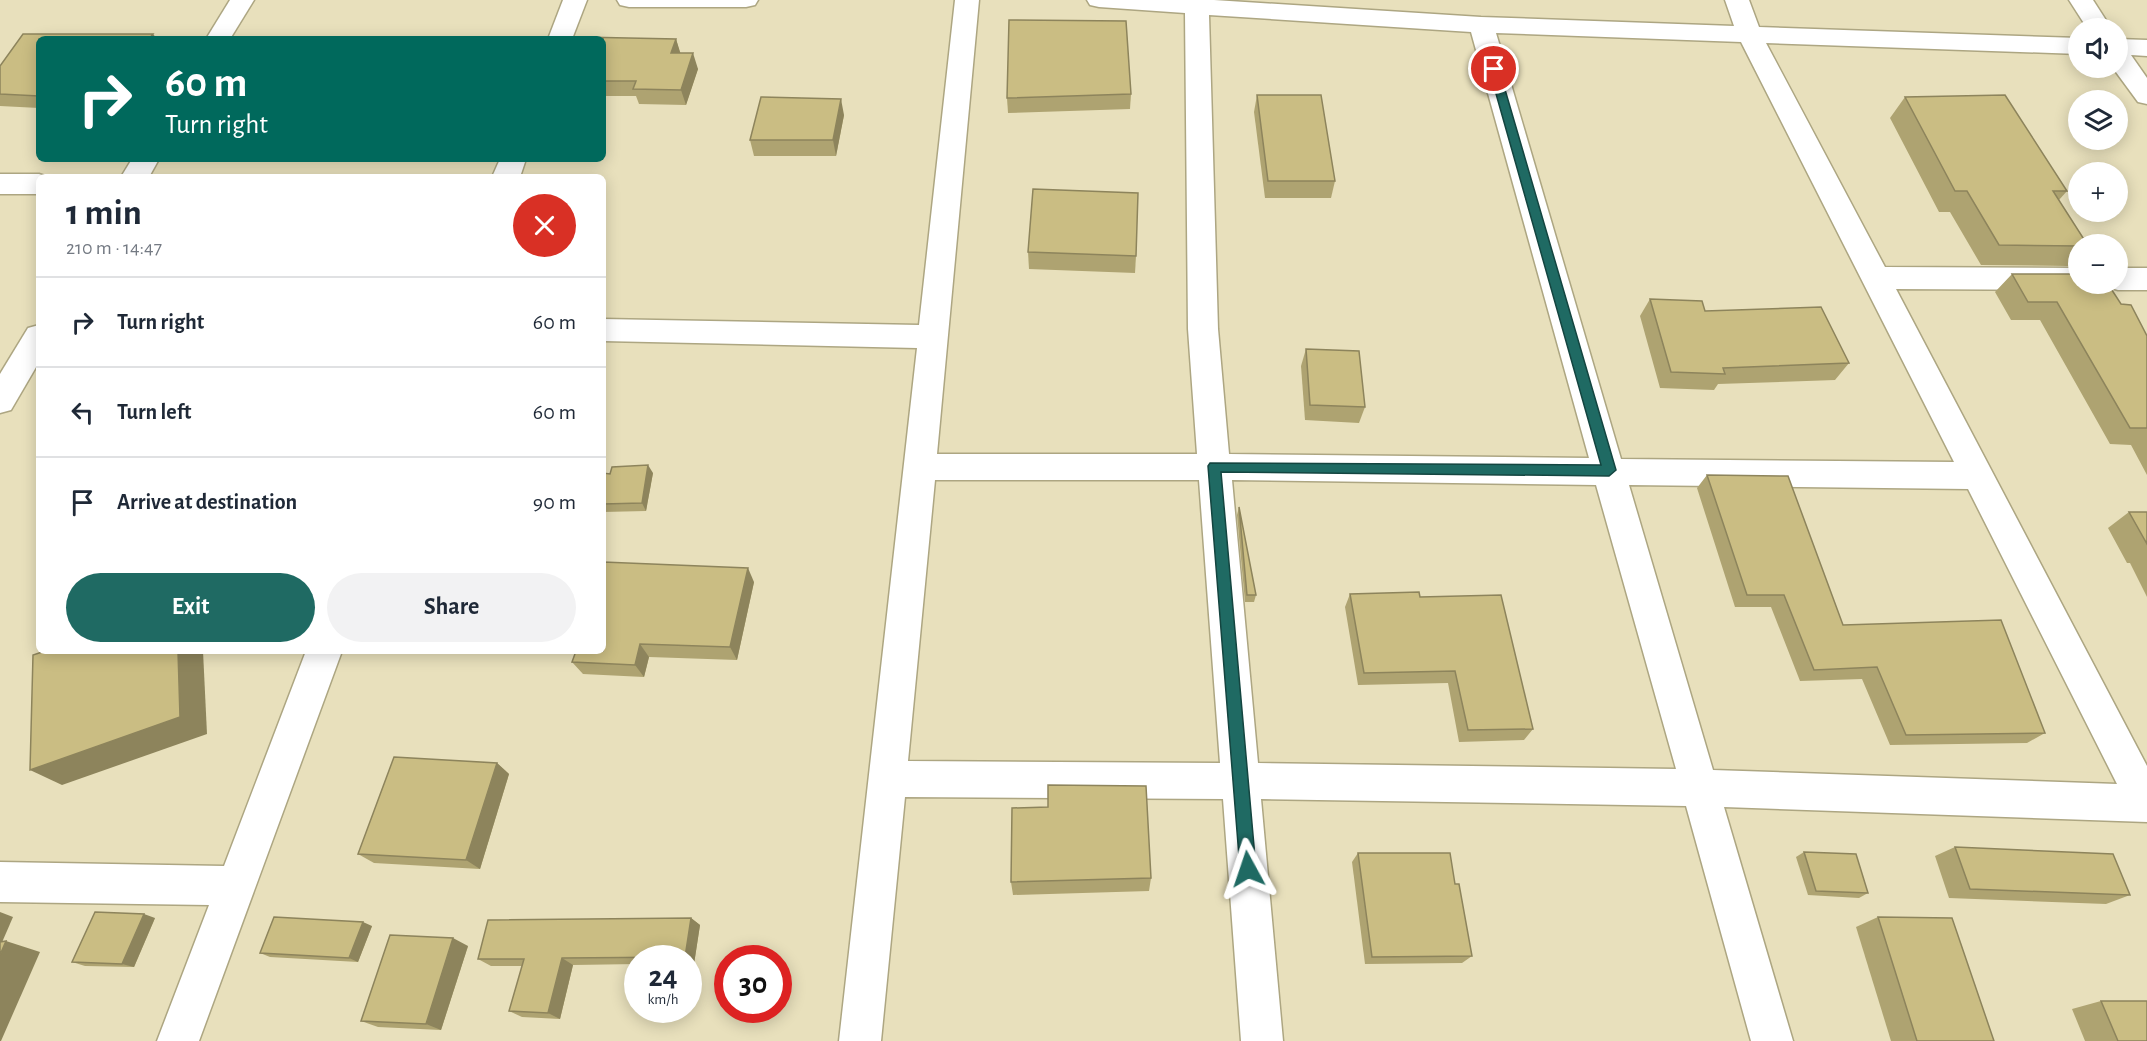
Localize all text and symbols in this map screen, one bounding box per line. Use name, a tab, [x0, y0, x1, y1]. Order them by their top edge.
map controls	[2068, 18, 2128, 294]
button: sound	[2068, 18, 2128, 78]
pin	[1468, 43, 1519, 94]
icon: arrive	[1477, 52, 1510, 85]
icon: right	[66, 60, 144, 138]
text: 60 m	[165, 62, 247, 104]
button: layers	[2068, 90, 2128, 150]
text: Turn right	[165, 111, 268, 138]
button: +	[2068, 162, 2128, 222]
button: close	[513, 194, 576, 257]
text: 1 min	[66, 195, 142, 231]
button: −	[2068, 234, 2128, 294]
text: 210 m · 14:47	[66, 238, 162, 258]
icon: right	[66, 306, 99, 339]
text: Turn right	[117, 311, 204, 333]
text: 60 m	[533, 311, 576, 333]
icon: left	[66, 396, 99, 429]
text: Turn left	[117, 401, 191, 423]
text: 60 m	[533, 401, 576, 423]
icon: arrive	[66, 486, 99, 519]
text: Arrive at destination	[117, 491, 297, 513]
text: 90 m	[533, 491, 576, 513]
button: Exit	[66, 573, 315, 642]
button: Share	[327, 573, 576, 642]
position arrow	[1216, 837, 1280, 901]
speed limit sign: 30	[714, 945, 792, 1023]
text: 24	[648, 962, 678, 992]
text: km/h	[648, 992, 678, 1007]

